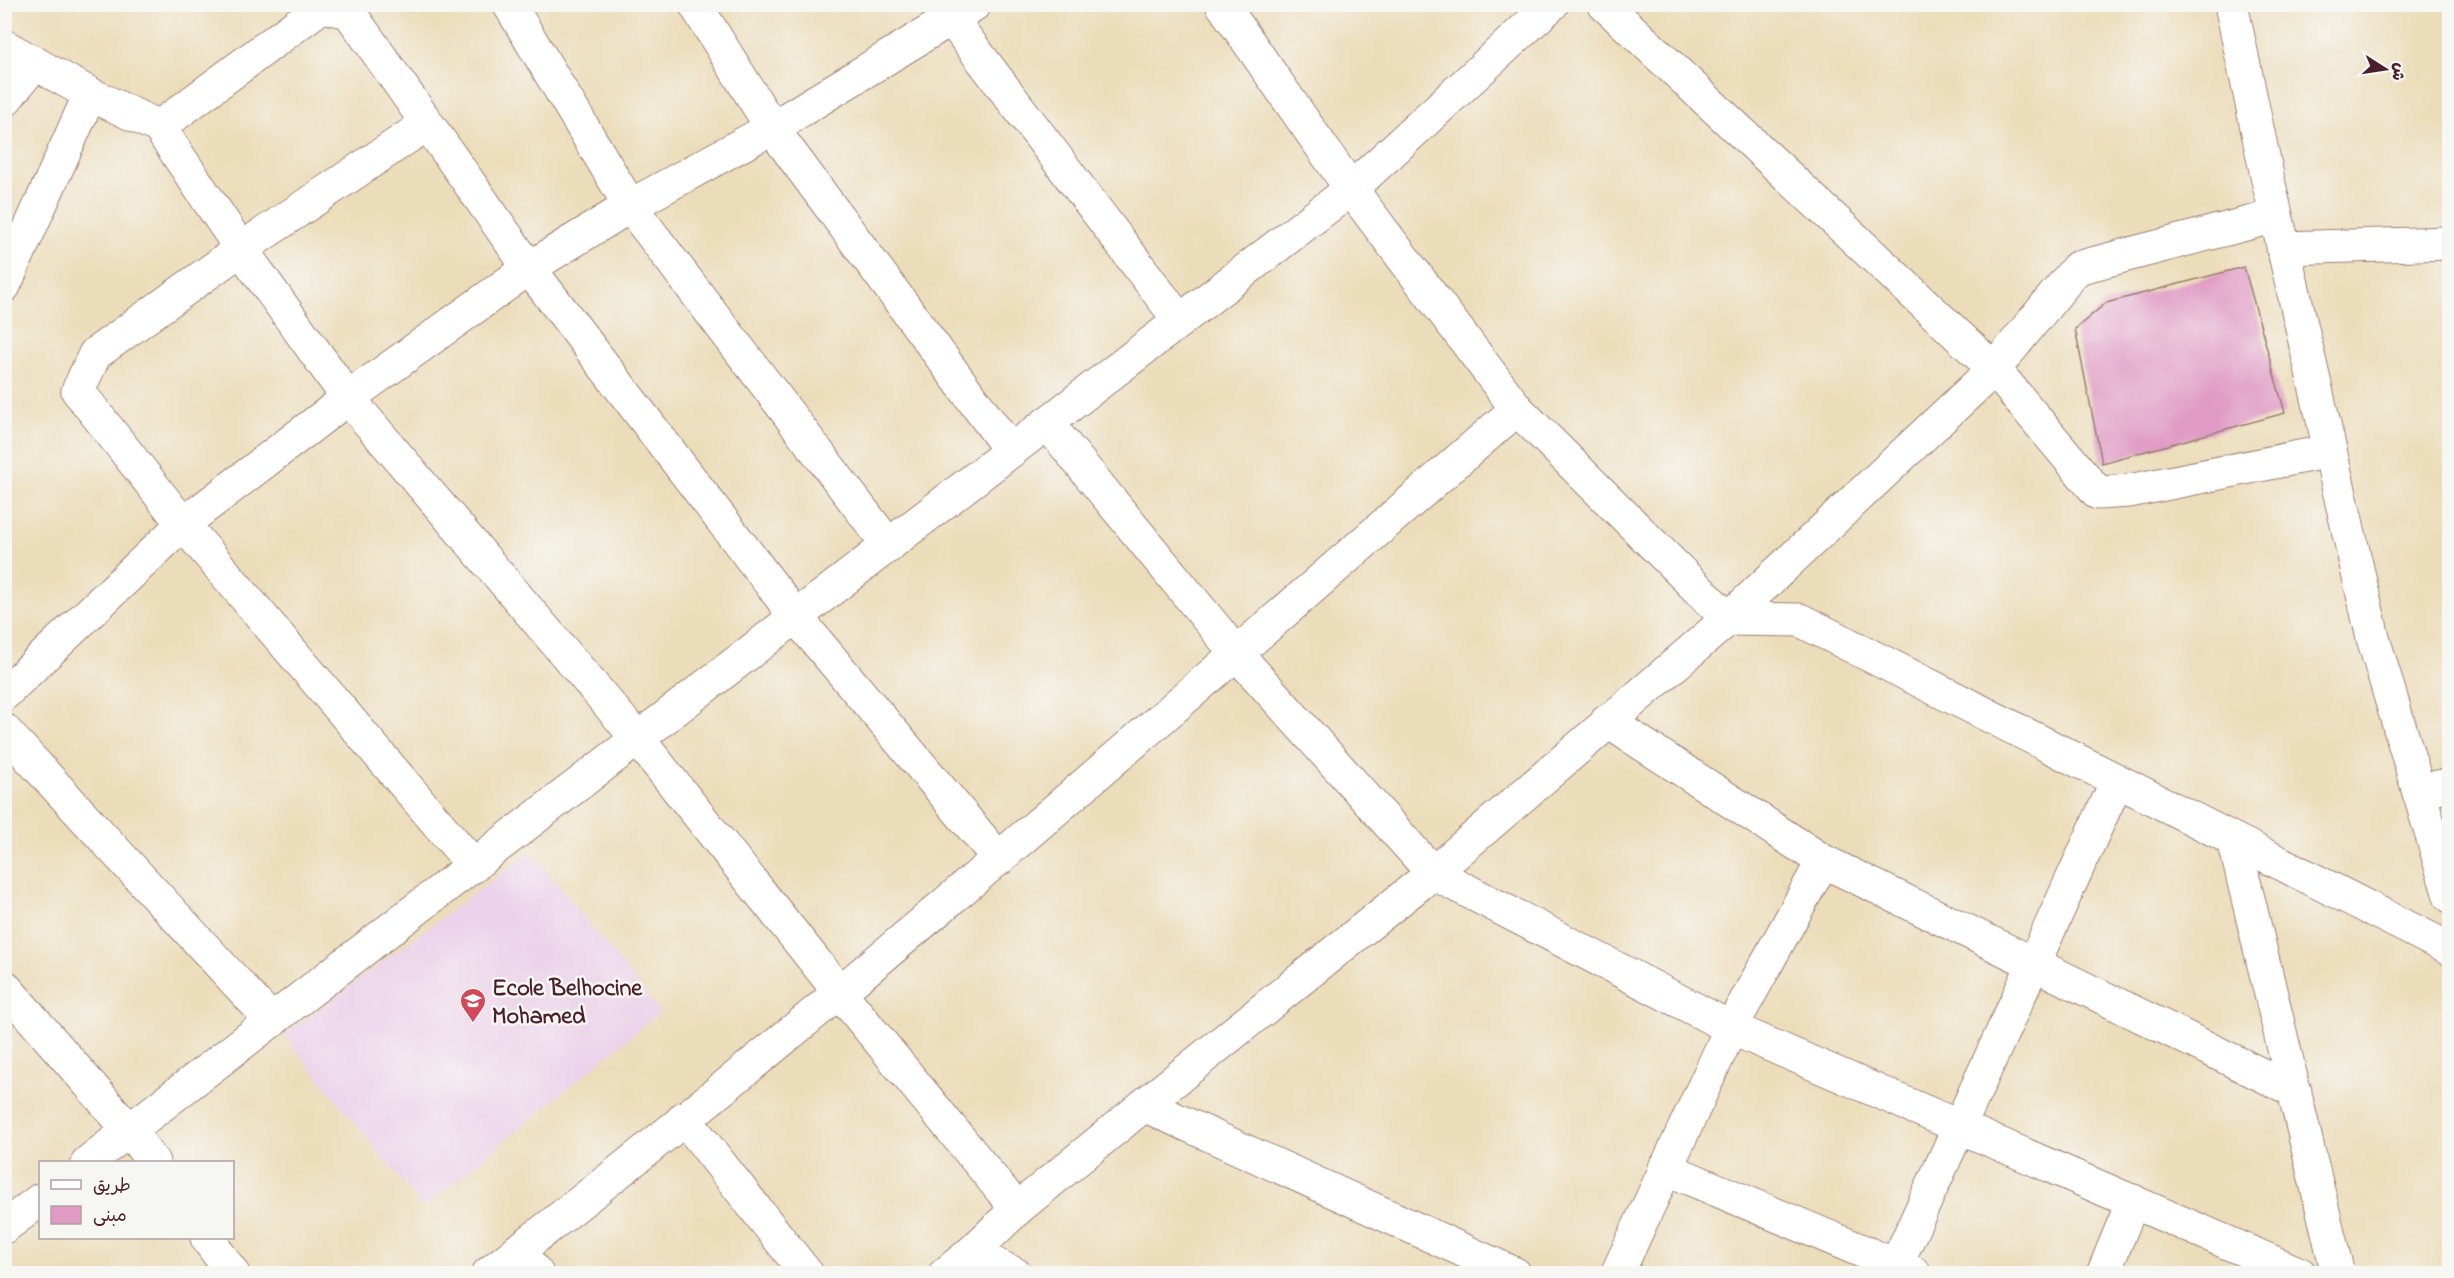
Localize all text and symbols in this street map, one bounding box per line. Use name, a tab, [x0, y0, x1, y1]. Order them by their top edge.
north arrow	[2355, 39, 2415, 99]
text: ش	[2384, 61, 2411, 83]
place label: Ecole Belhocine Mohamed	[492, 972, 643, 1035]
school or university icon: Ecole Belhocine Mohamed	[458, 986, 488, 1024]
legend	[39, 1161, 234, 1239]
text: طريق	[93, 1174, 131, 1200]
text: مبنى	[93, 1204, 127, 1230]

